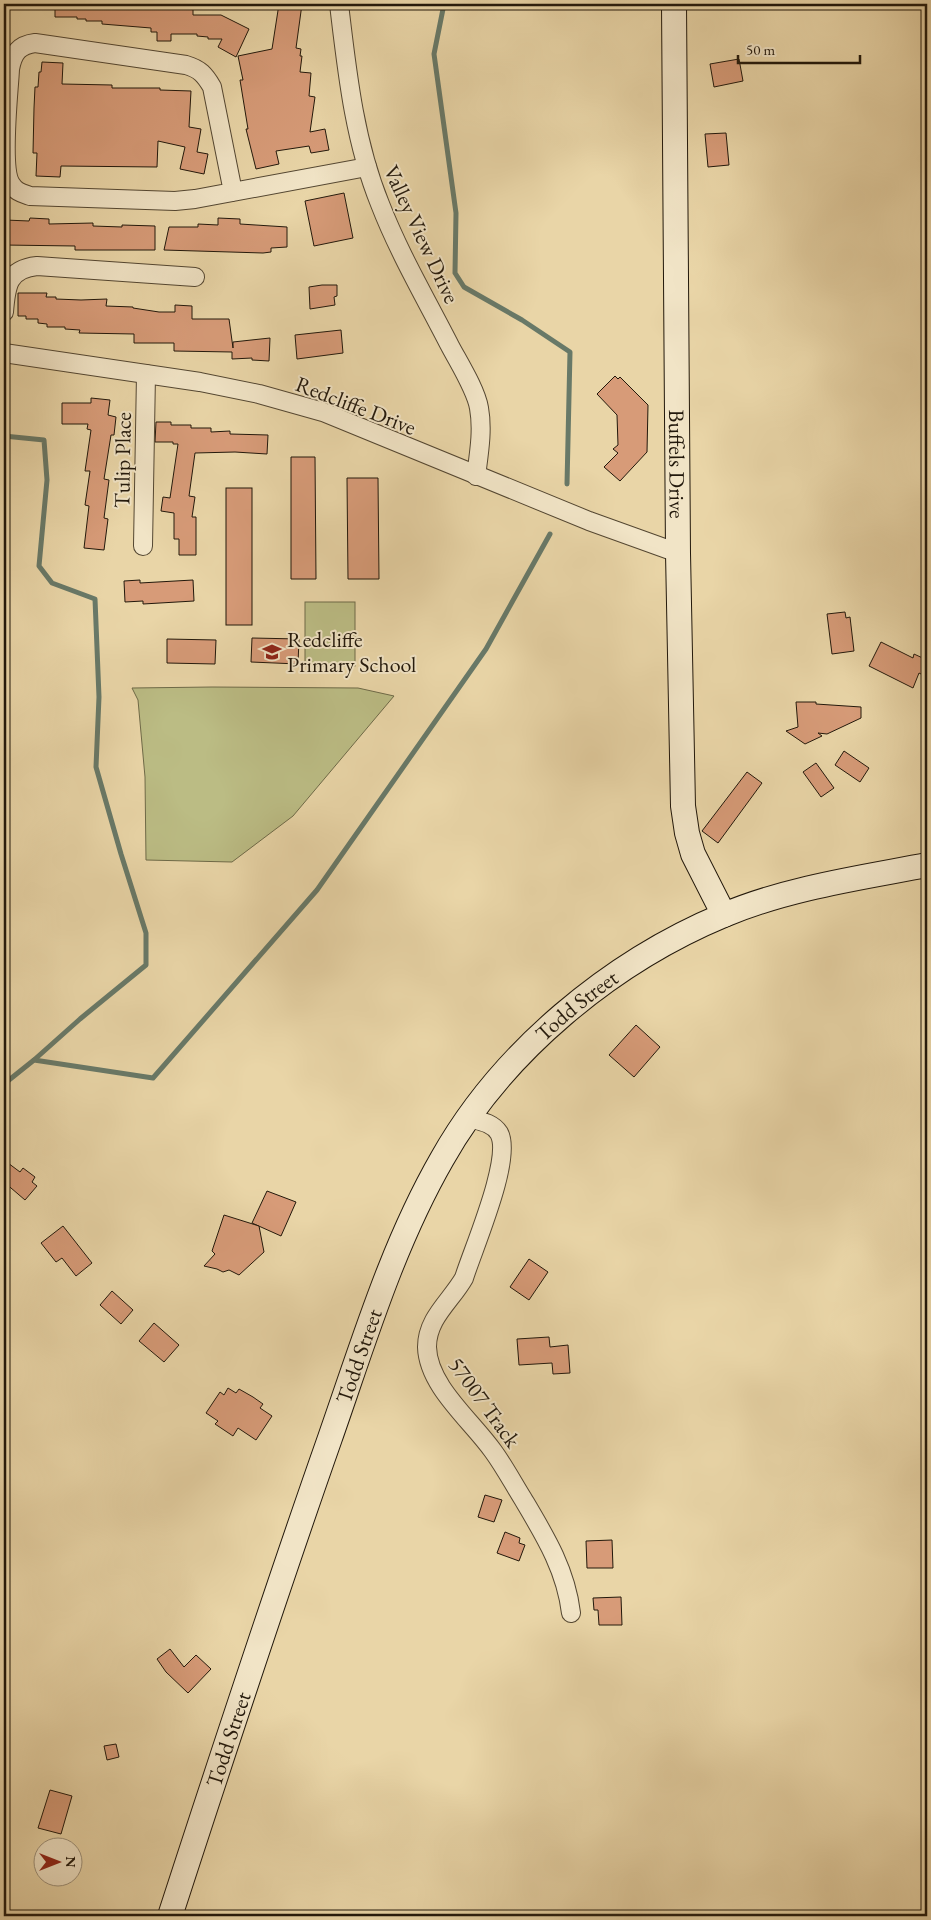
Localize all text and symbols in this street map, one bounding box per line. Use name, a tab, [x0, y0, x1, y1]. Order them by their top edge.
scale bar	[738, 32, 861, 64]
text: 50 m	[746, 40, 775, 59]
street label: Valley View Drive	[377, 160, 466, 308]
street label: Redcliffe Drive	[291, 369, 421, 442]
street label: Buffels Drive	[662, 409, 692, 519]
street label: Tulip Place	[107, 411, 138, 508]
place label: Redcliffe Primary School	[287, 625, 416, 679]
school or university icon: Redcliffe Primary School	[261, 641, 283, 663]
street label: Todd Street	[529, 963, 624, 1047]
street label: Todd Street	[329, 1305, 389, 1407]
street label: 57007 Track	[442, 1351, 528, 1454]
street label: Todd Street	[199, 1688, 257, 1791]
north arrow	[32, 1838, 82, 1888]
text: N	[62, 1856, 80, 1868]

